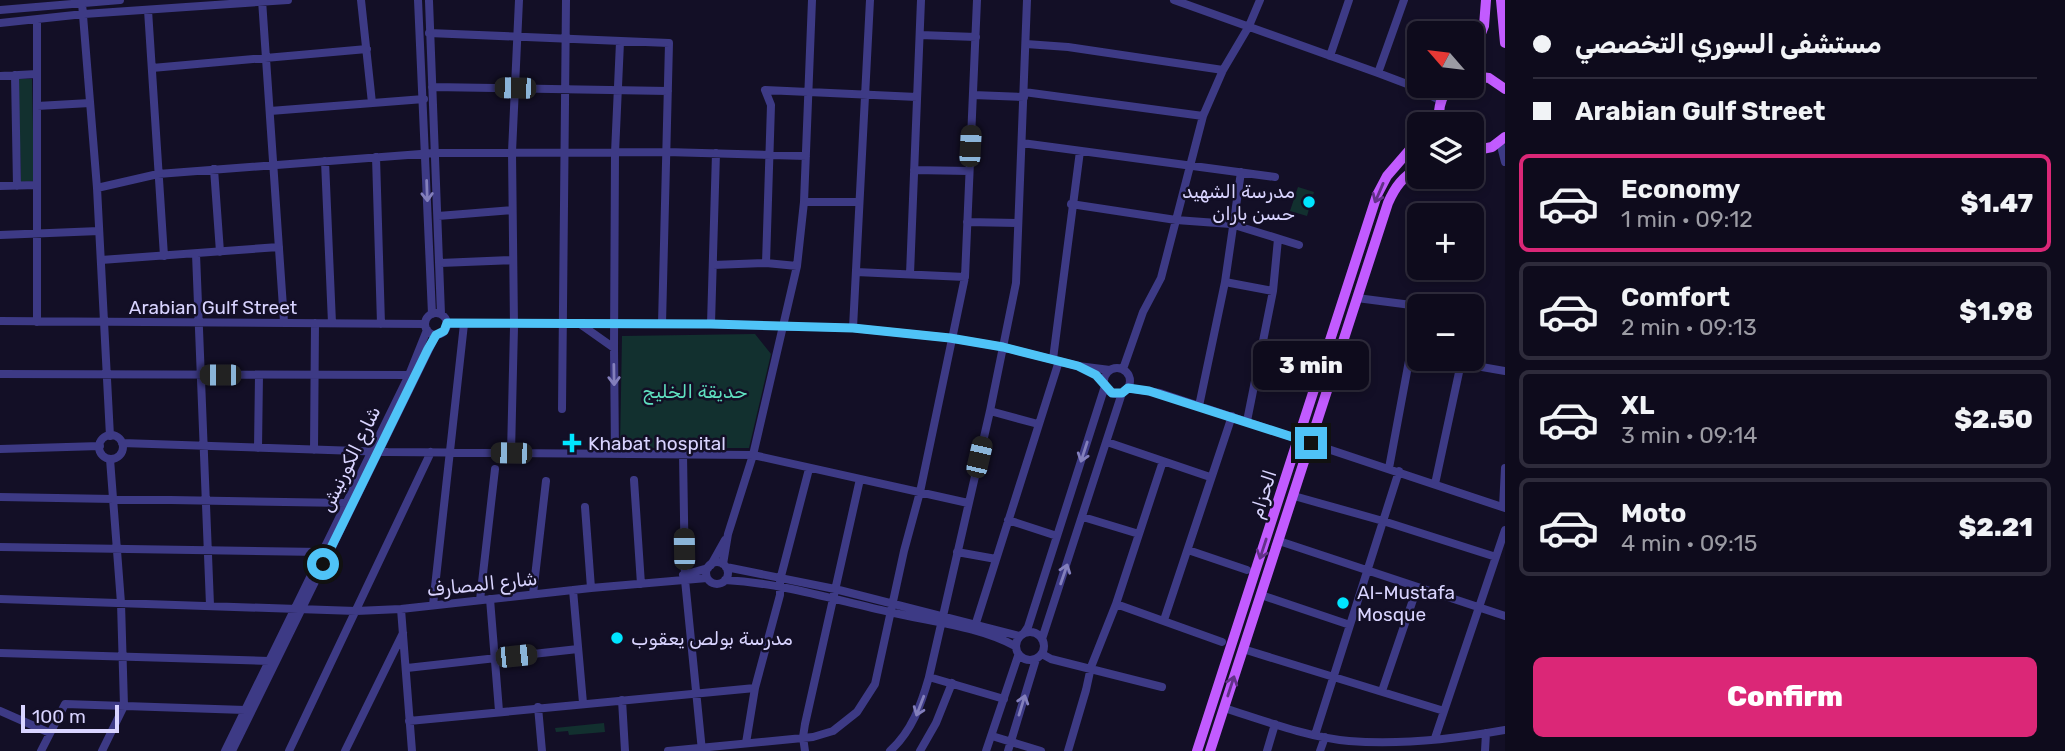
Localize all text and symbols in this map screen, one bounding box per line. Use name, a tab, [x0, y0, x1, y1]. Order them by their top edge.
north arrow	[1407, 21, 1484, 98]
map controls	[1407, 21, 1484, 371]
text: مستشفى السوري التخصصي	[1575, 29, 1882, 60]
car	[494, 77, 537, 99]
text: Arabian Gulf Street	[1575, 96, 1825, 127]
button: layers	[1407, 112, 1484, 189]
car	[959, 124, 982, 168]
icon: car	[1537, 172, 1600, 235]
text: Economy	[1621, 174, 1740, 205]
one-way arrow	[420, 179, 433, 202]
place label: مدرسة الشهيد حسن باران	[1182, 180, 1295, 225]
one-way arrow	[1372, 182, 1385, 203]
text: $1.47	[1960, 188, 2033, 219]
marker: مدرسة الشهيد حسن باران	[1301, 194, 1317, 210]
button: +	[1407, 203, 1484, 280]
text: 1 min · 09:12	[1621, 205, 1753, 233]
icon: car	[1537, 280, 1600, 343]
text: Comfort	[1621, 282, 1730, 313]
button: −	[1407, 294, 1484, 371]
street label: Arabian Gulf Street	[129, 296, 298, 319]
text: $1.98	[1959, 296, 2033, 327]
text: 2 min · 09:13	[1621, 313, 1757, 341]
callout: 3 min	[1253, 342, 1369, 390]
text: 3 min	[1279, 351, 1343, 379]
one-way arrow	[607, 363, 621, 386]
car	[200, 365, 242, 386]
park label: حديقة الخليج	[642, 380, 748, 405]
icon: car	[1537, 388, 1600, 451]
text: XL	[1621, 390, 1654, 421]
street label: شارع الكورنيش	[314, 402, 387, 517]
text: $2.50	[1954, 404, 2033, 435]
text: 3 min · 09:14	[1621, 421, 1758, 449]
route end	[1295, 427, 1327, 459]
place label: Khabat hospital	[588, 432, 726, 455]
marker: Khabat hospital	[562, 433, 582, 453]
car	[965, 434, 994, 480]
one-way arrow	[1077, 440, 1090, 462]
car	[490, 442, 533, 464]
street label: الحزام	[1244, 467, 1283, 521]
icon: car	[1537, 496, 1600, 559]
text: Moto	[1621, 498, 1686, 529]
text: $2.21	[1958, 512, 2033, 543]
car	[674, 528, 695, 570]
text: 4 min · 09:15	[1621, 529, 1757, 557]
one-way arrow	[1256, 538, 1269, 560]
route start	[307, 548, 339, 580]
one-way arrow	[1059, 564, 1071, 586]
street label: شارع المصارف	[426, 567, 539, 603]
place label: Al-Mustafa Mosque	[1357, 581, 1455, 626]
marker: Al-Mustafa Mosque	[1335, 595, 1351, 611]
place label: مدرسة بولص يعقوب	[631, 627, 793, 650]
marker: مدرسة بولص يعقوب	[609, 630, 625, 646]
car	[495, 643, 538, 669]
button: Confirm	[1533, 657, 2037, 737]
one-way arrow	[1226, 675, 1239, 697]
one-way arrow	[1016, 694, 1029, 716]
one-way arrow	[912, 695, 925, 716]
scale bar	[21, 702, 119, 734]
text: 100 m	[32, 705, 86, 728]

